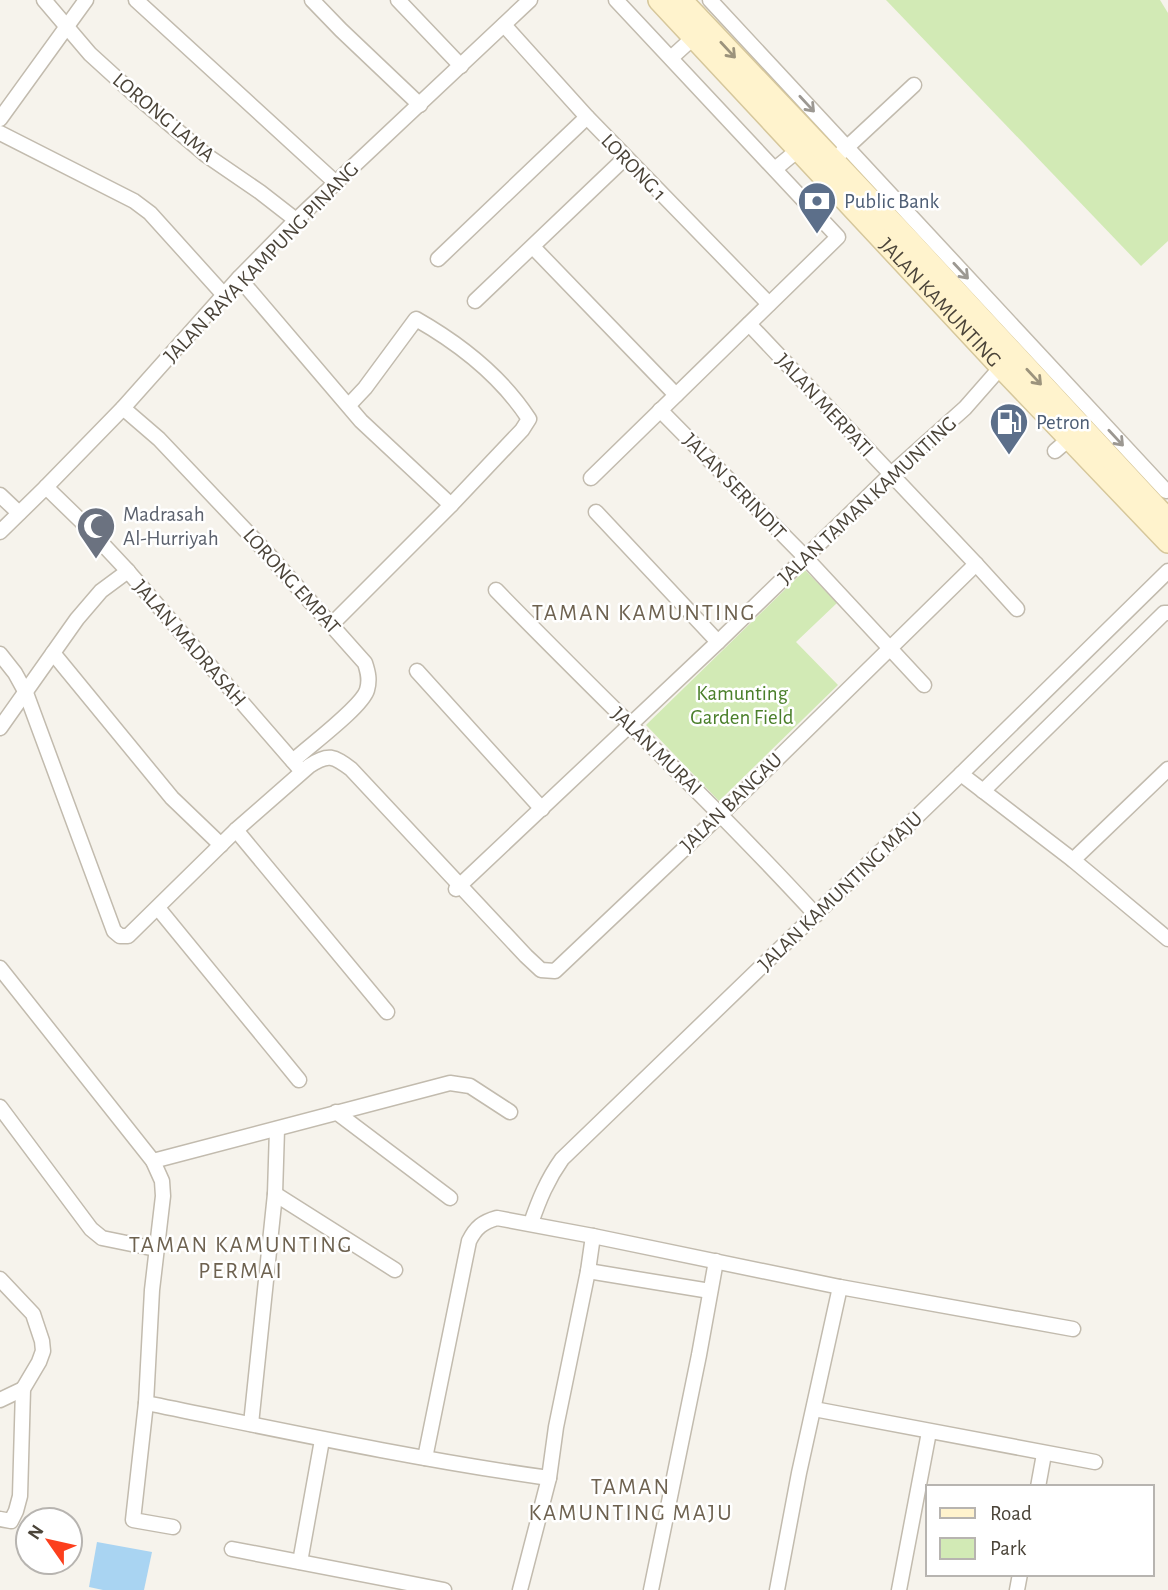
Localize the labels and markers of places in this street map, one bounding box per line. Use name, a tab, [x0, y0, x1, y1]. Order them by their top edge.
bank icon: Public Bank	[796, 180, 838, 235]
place label: Public Bank	[844, 191, 940, 212]
fuel station icon: Petron	[988, 401, 1030, 456]
place label: Petron	[1036, 412, 1090, 433]
place label: Madrasah Al-Hurriyah	[123, 504, 219, 549]
mosque icon: Madrasah Al-Hurriyah	[75, 505, 117, 560]

